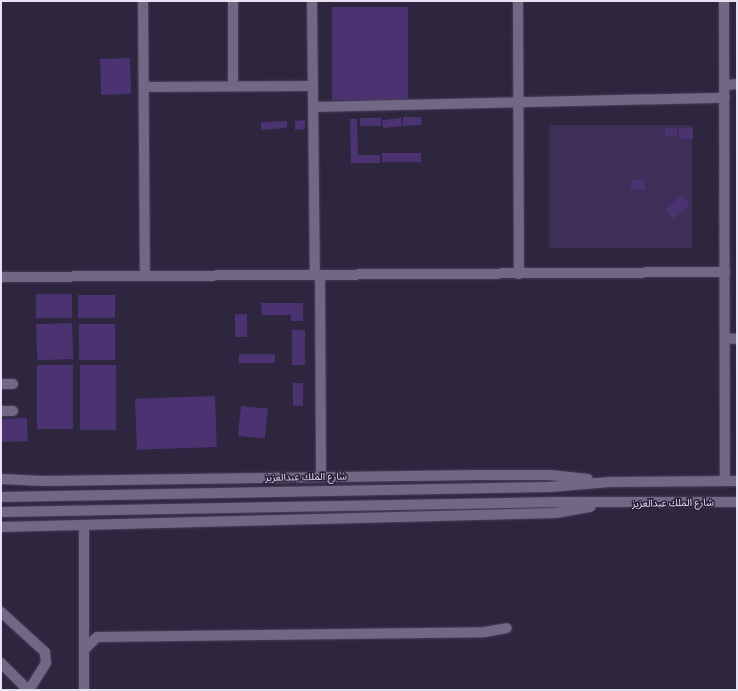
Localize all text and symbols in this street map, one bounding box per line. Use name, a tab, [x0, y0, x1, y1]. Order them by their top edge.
street label: شارع الملك عبدالعزيز	[265, 470, 347, 484]
street label: شارع الملك عبدالعزيز	[632, 496, 714, 510]

